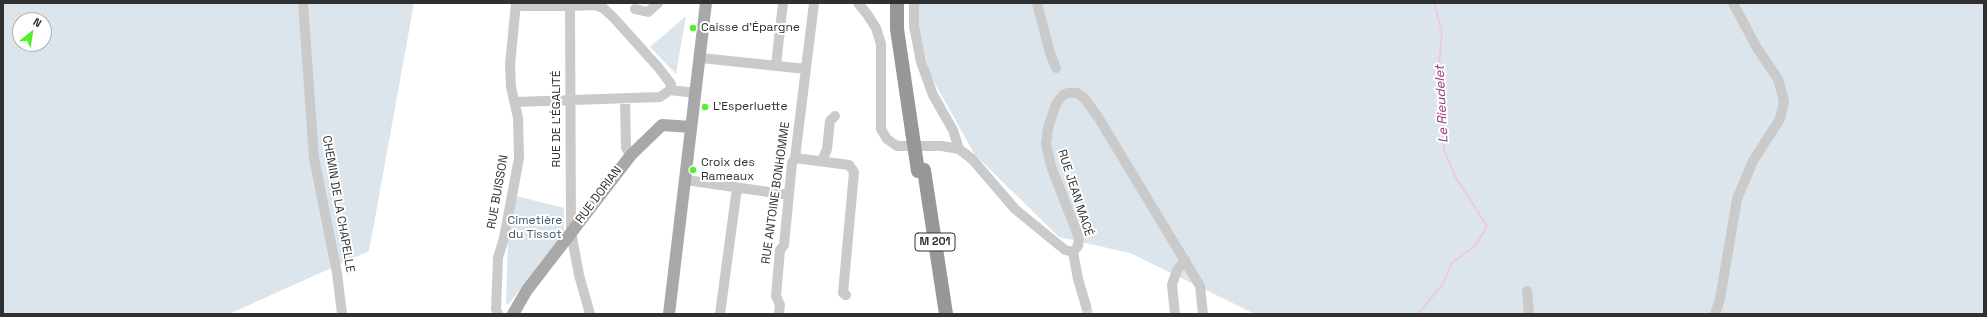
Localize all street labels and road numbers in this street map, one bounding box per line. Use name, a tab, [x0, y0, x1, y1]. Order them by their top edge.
street label: RUE DE L'ÉGALITÉ	[550, 70, 564, 168]
street label: RUE ANTOINE BONHOMME	[759, 121, 793, 265]
street label: CHEMIN DE LA CHAPELLE	[319, 134, 357, 274]
street label: RUE JEAN MACÉ	[1054, 148, 1096, 238]
street label: RUE BUISSON	[484, 154, 512, 230]
street label: RUE DORIAN	[573, 164, 625, 226]
road number: M 201	[915, 233, 955, 251]

